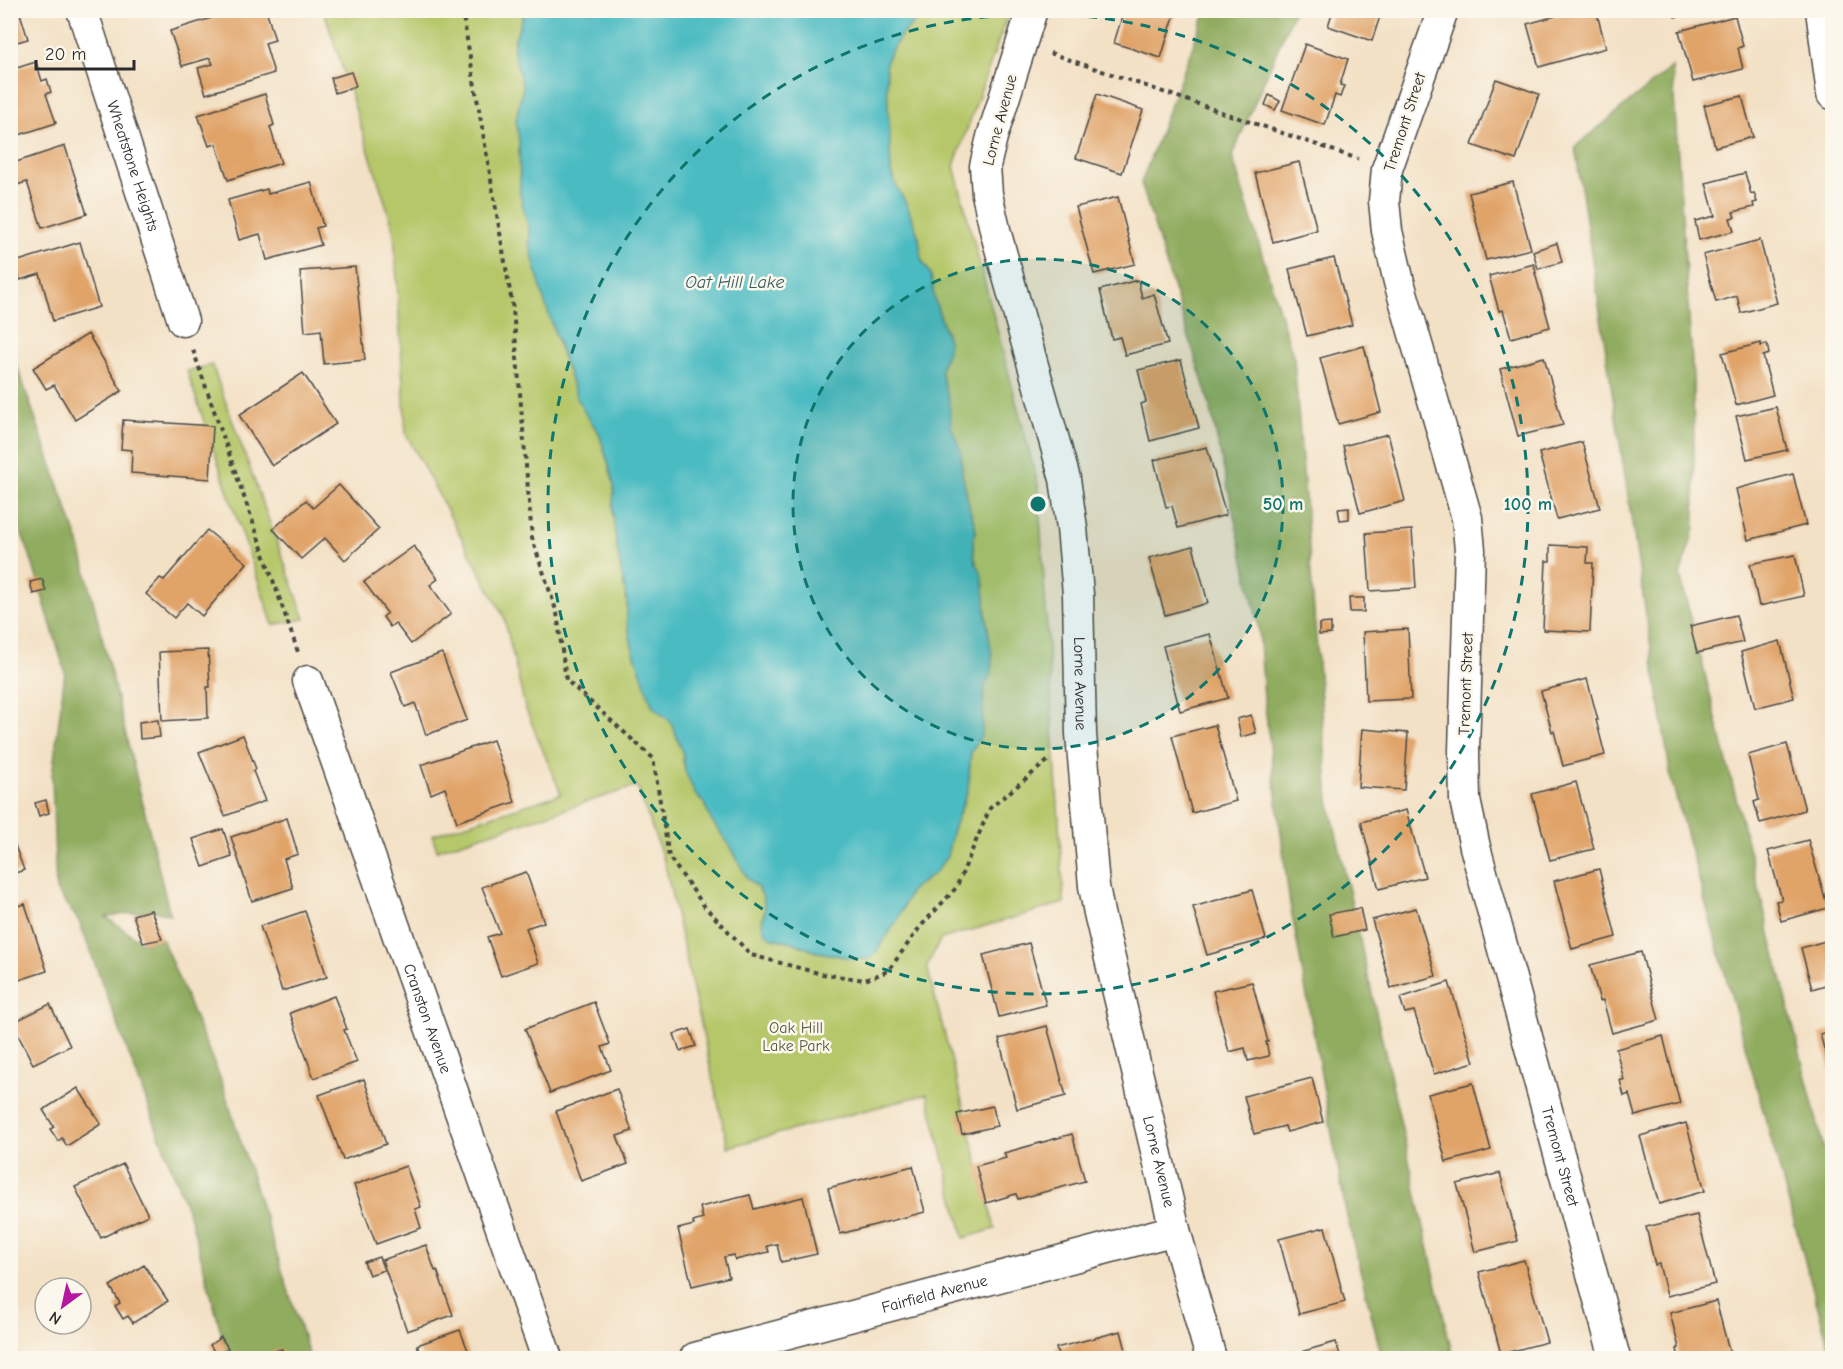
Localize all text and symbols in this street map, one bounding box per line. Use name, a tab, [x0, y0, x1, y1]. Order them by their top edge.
scale bar	[36, 33, 134, 71]
text: 20 m	[45, 44, 86, 65]
street label: Tremont Street	[1381, 70, 1430, 174]
street label: Lorne Avenue	[979, 73, 1021, 167]
street label: Wheatstone Heights	[103, 98, 162, 234]
water label: Oat Hill Lake	[685, 272, 785, 293]
centre of rings	[1028, 494, 1048, 514]
text: 50 m	[1263, 494, 1303, 515]
text: 100 m	[1504, 494, 1552, 515]
street label: Tremont Street	[1455, 632, 1477, 736]
street label: Lorne Avenue	[1070, 637, 1090, 731]
street label: Cranston Avenue	[400, 961, 455, 1076]
park label: Oak Hill Lake Park	[762, 1019, 830, 1055]
street label: Tremont Street	[1537, 1104, 1582, 1209]
street label: Lorne Avenue	[1139, 1114, 1178, 1209]
street label: Fairfield Avenue	[880, 1271, 990, 1317]
north arrow	[33, 1276, 93, 1336]
text: N	[46, 1307, 65, 1328]

